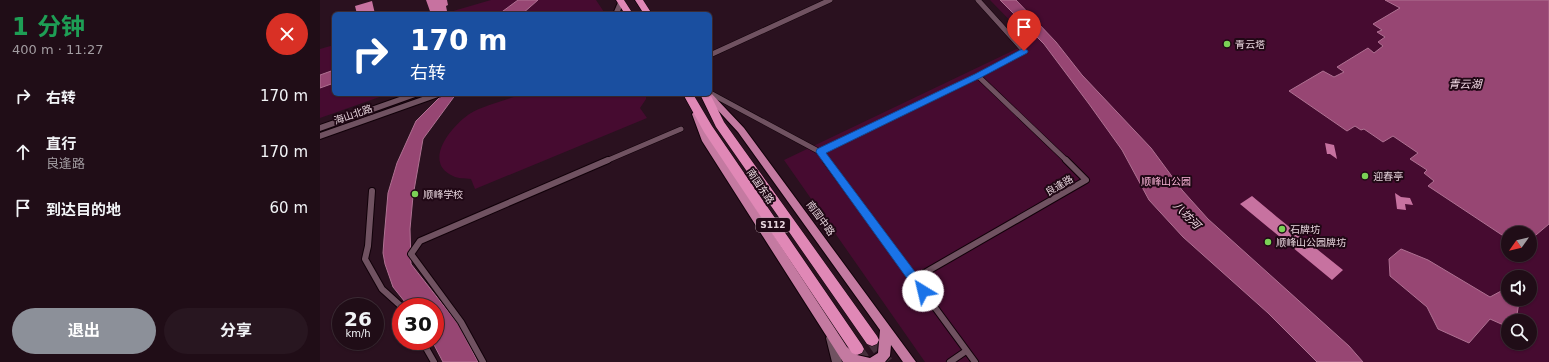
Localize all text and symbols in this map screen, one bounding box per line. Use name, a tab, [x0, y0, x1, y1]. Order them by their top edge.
pin	[1007, 10, 1041, 51]
text: 1 分钟	[12, 13, 85, 41]
button: close	[266, 13, 308, 55]
icon: arrive	[1013, 16, 1035, 38]
text: 170 m	[410, 24, 507, 57]
icon: right	[344, 28, 396, 80]
marker: 青云塔	[1222, 39, 1232, 49]
place label: 青云塔	[1235, 39, 1265, 50]
text: 400 m · 11:27	[12, 42, 103, 57]
text: 右转	[410, 62, 446, 83]
water label: 青云湖	[1449, 78, 1483, 91]
icon: right	[12, 85, 34, 107]
text: 170 m	[260, 87, 308, 105]
text: 右转	[46, 89, 76, 107]
street label: 海山北路	[332, 103, 374, 126]
text: 直行	[46, 135, 76, 153]
icon: ahead	[12, 141, 34, 163]
text: 170 m	[260, 143, 308, 161]
text: 良逢路	[46, 156, 85, 171]
street label: 南国东路	[745, 167, 776, 206]
marker: 迎春亭	[1360, 171, 1370, 181]
place label: 迎春亭	[1373, 171, 1403, 182]
street label: 良逢路	[1044, 173, 1075, 198]
park label: 顺峰山公园	[1141, 176, 1191, 187]
marker: 顺峰学校	[410, 189, 420, 199]
place label: 顺峰学校	[423, 189, 463, 200]
icon: arrive	[12, 197, 34, 219]
text: 60 m	[270, 199, 308, 217]
street label: 南国中路	[804, 199, 837, 238]
water label: 八坊河	[1170, 199, 1204, 233]
text: 到达目的地	[46, 201, 121, 219]
road number: S112	[756, 218, 790, 232]
marker: 石牌坊	[1277, 224, 1287, 234]
place label: 石牌坊	[1290, 224, 1320, 235]
north arrow	[1501, 226, 1537, 262]
map controls	[1501, 226, 1537, 350]
marker: 顺峰山公园牌坊	[1263, 237, 1273, 247]
place label: 顺峰山公园牌坊	[1276, 237, 1346, 248]
position arrow	[902, 270, 944, 312]
button: sound	[1501, 270, 1537, 306]
speed limit sign: 30	[392, 298, 444, 350]
text: 26	[344, 307, 372, 331]
button: 退出	[12, 308, 156, 354]
button: 分享	[164, 308, 308, 354]
button: search	[1501, 314, 1537, 350]
text: km/h	[345, 328, 371, 339]

